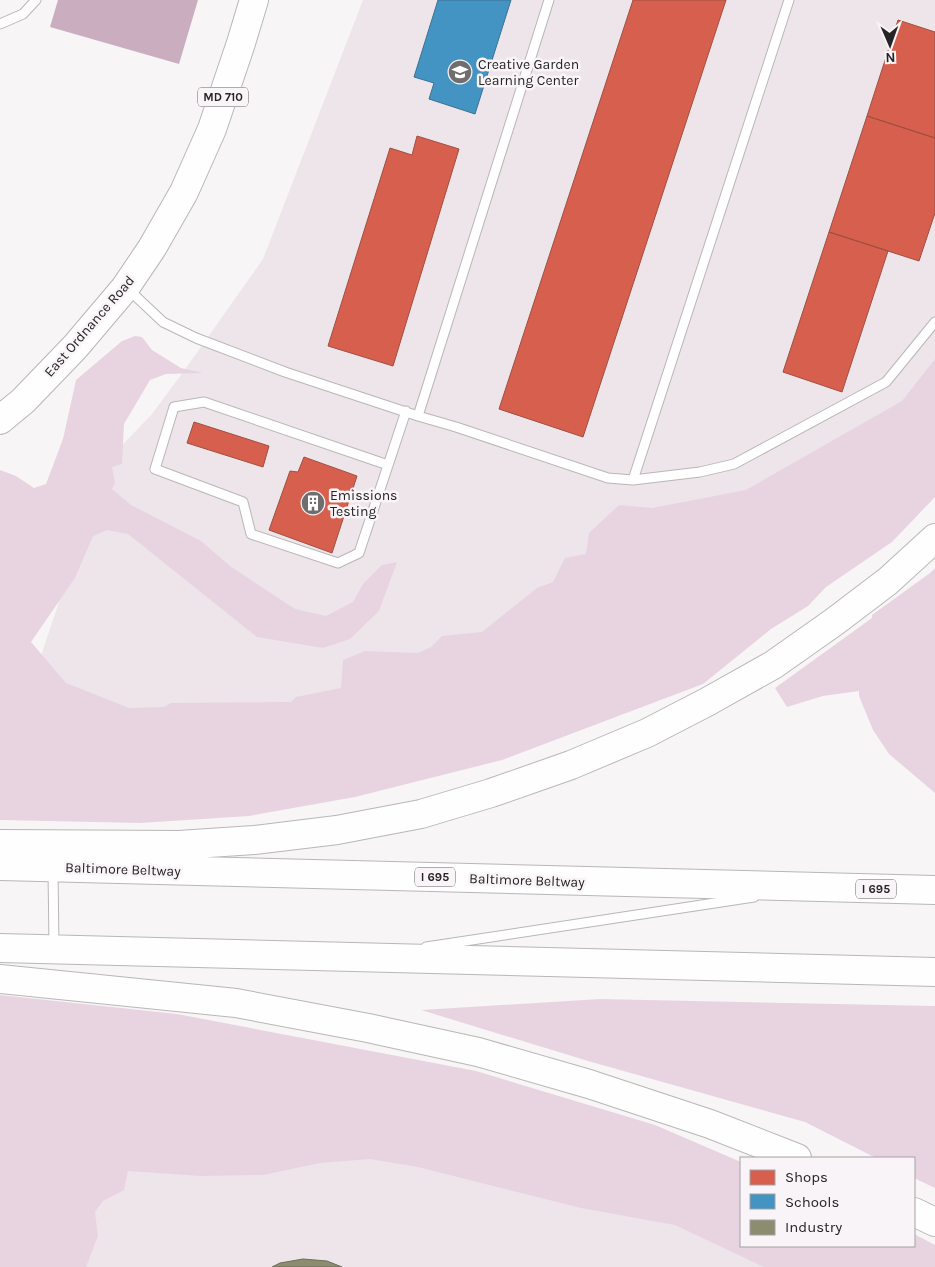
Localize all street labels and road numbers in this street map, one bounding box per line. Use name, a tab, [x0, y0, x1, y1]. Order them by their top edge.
road number: MD 710	[198, 88, 248, 106]
street label: East Ordnance Road	[41, 272, 138, 380]
street label: Baltimore Beltway	[65, 859, 181, 880]
road number: I 695	[415, 868, 455, 886]
street label: Baltimore Beltway	[469, 870, 585, 891]
road number: I 695	[856, 880, 896, 899]

